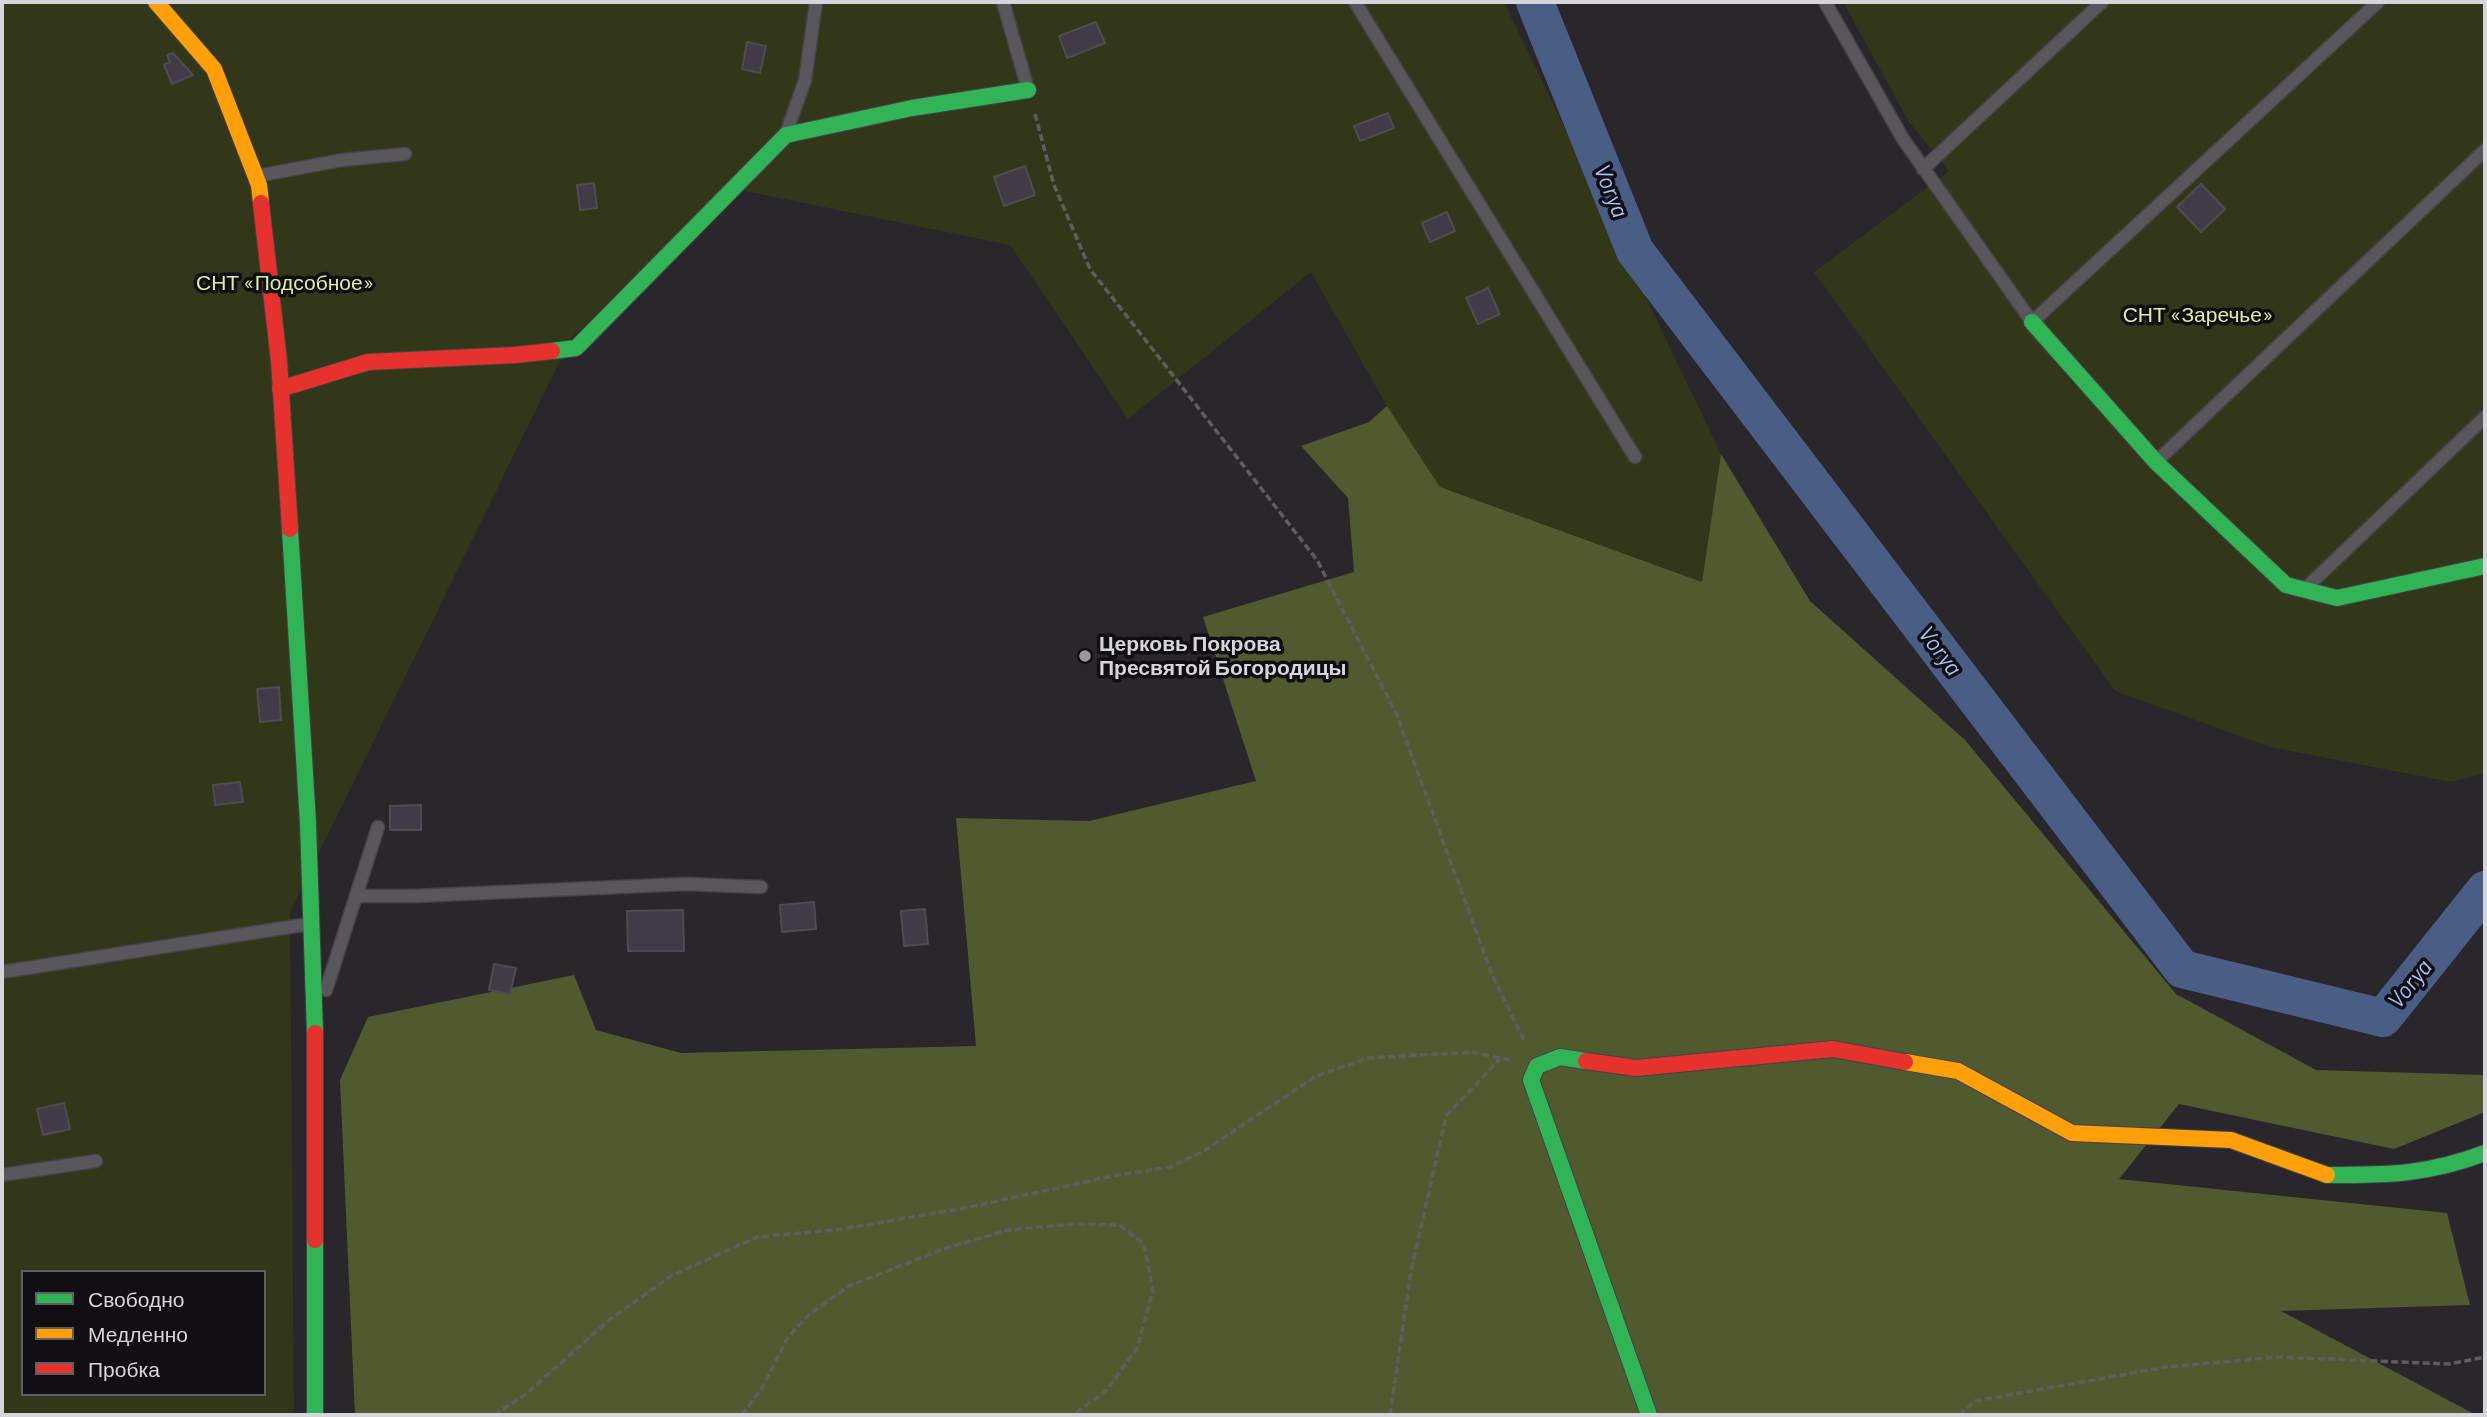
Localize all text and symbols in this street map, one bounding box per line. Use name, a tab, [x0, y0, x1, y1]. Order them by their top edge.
water label: Vorya	[1588, 160, 1634, 222]
park label: СНТ «Подсобное»	[196, 270, 374, 296]
park label: СНТ «Заречье»	[2123, 302, 2273, 328]
water label: Vorya	[1912, 621, 1968, 681]
place label: Церковь Покрова Пресвятой Богородицы	[1099, 631, 1347, 681]
marker: Церковь Покрова Пресвятой Богородицы	[1077, 648, 1093, 664]
water label: Vorya	[2382, 954, 2438, 1014]
legend	[21, 1270, 266, 1396]
text: Свободно	[88, 1286, 185, 1311]
text: Медленно	[88, 1321, 188, 1346]
text: Пробка	[88, 1356, 160, 1381]

